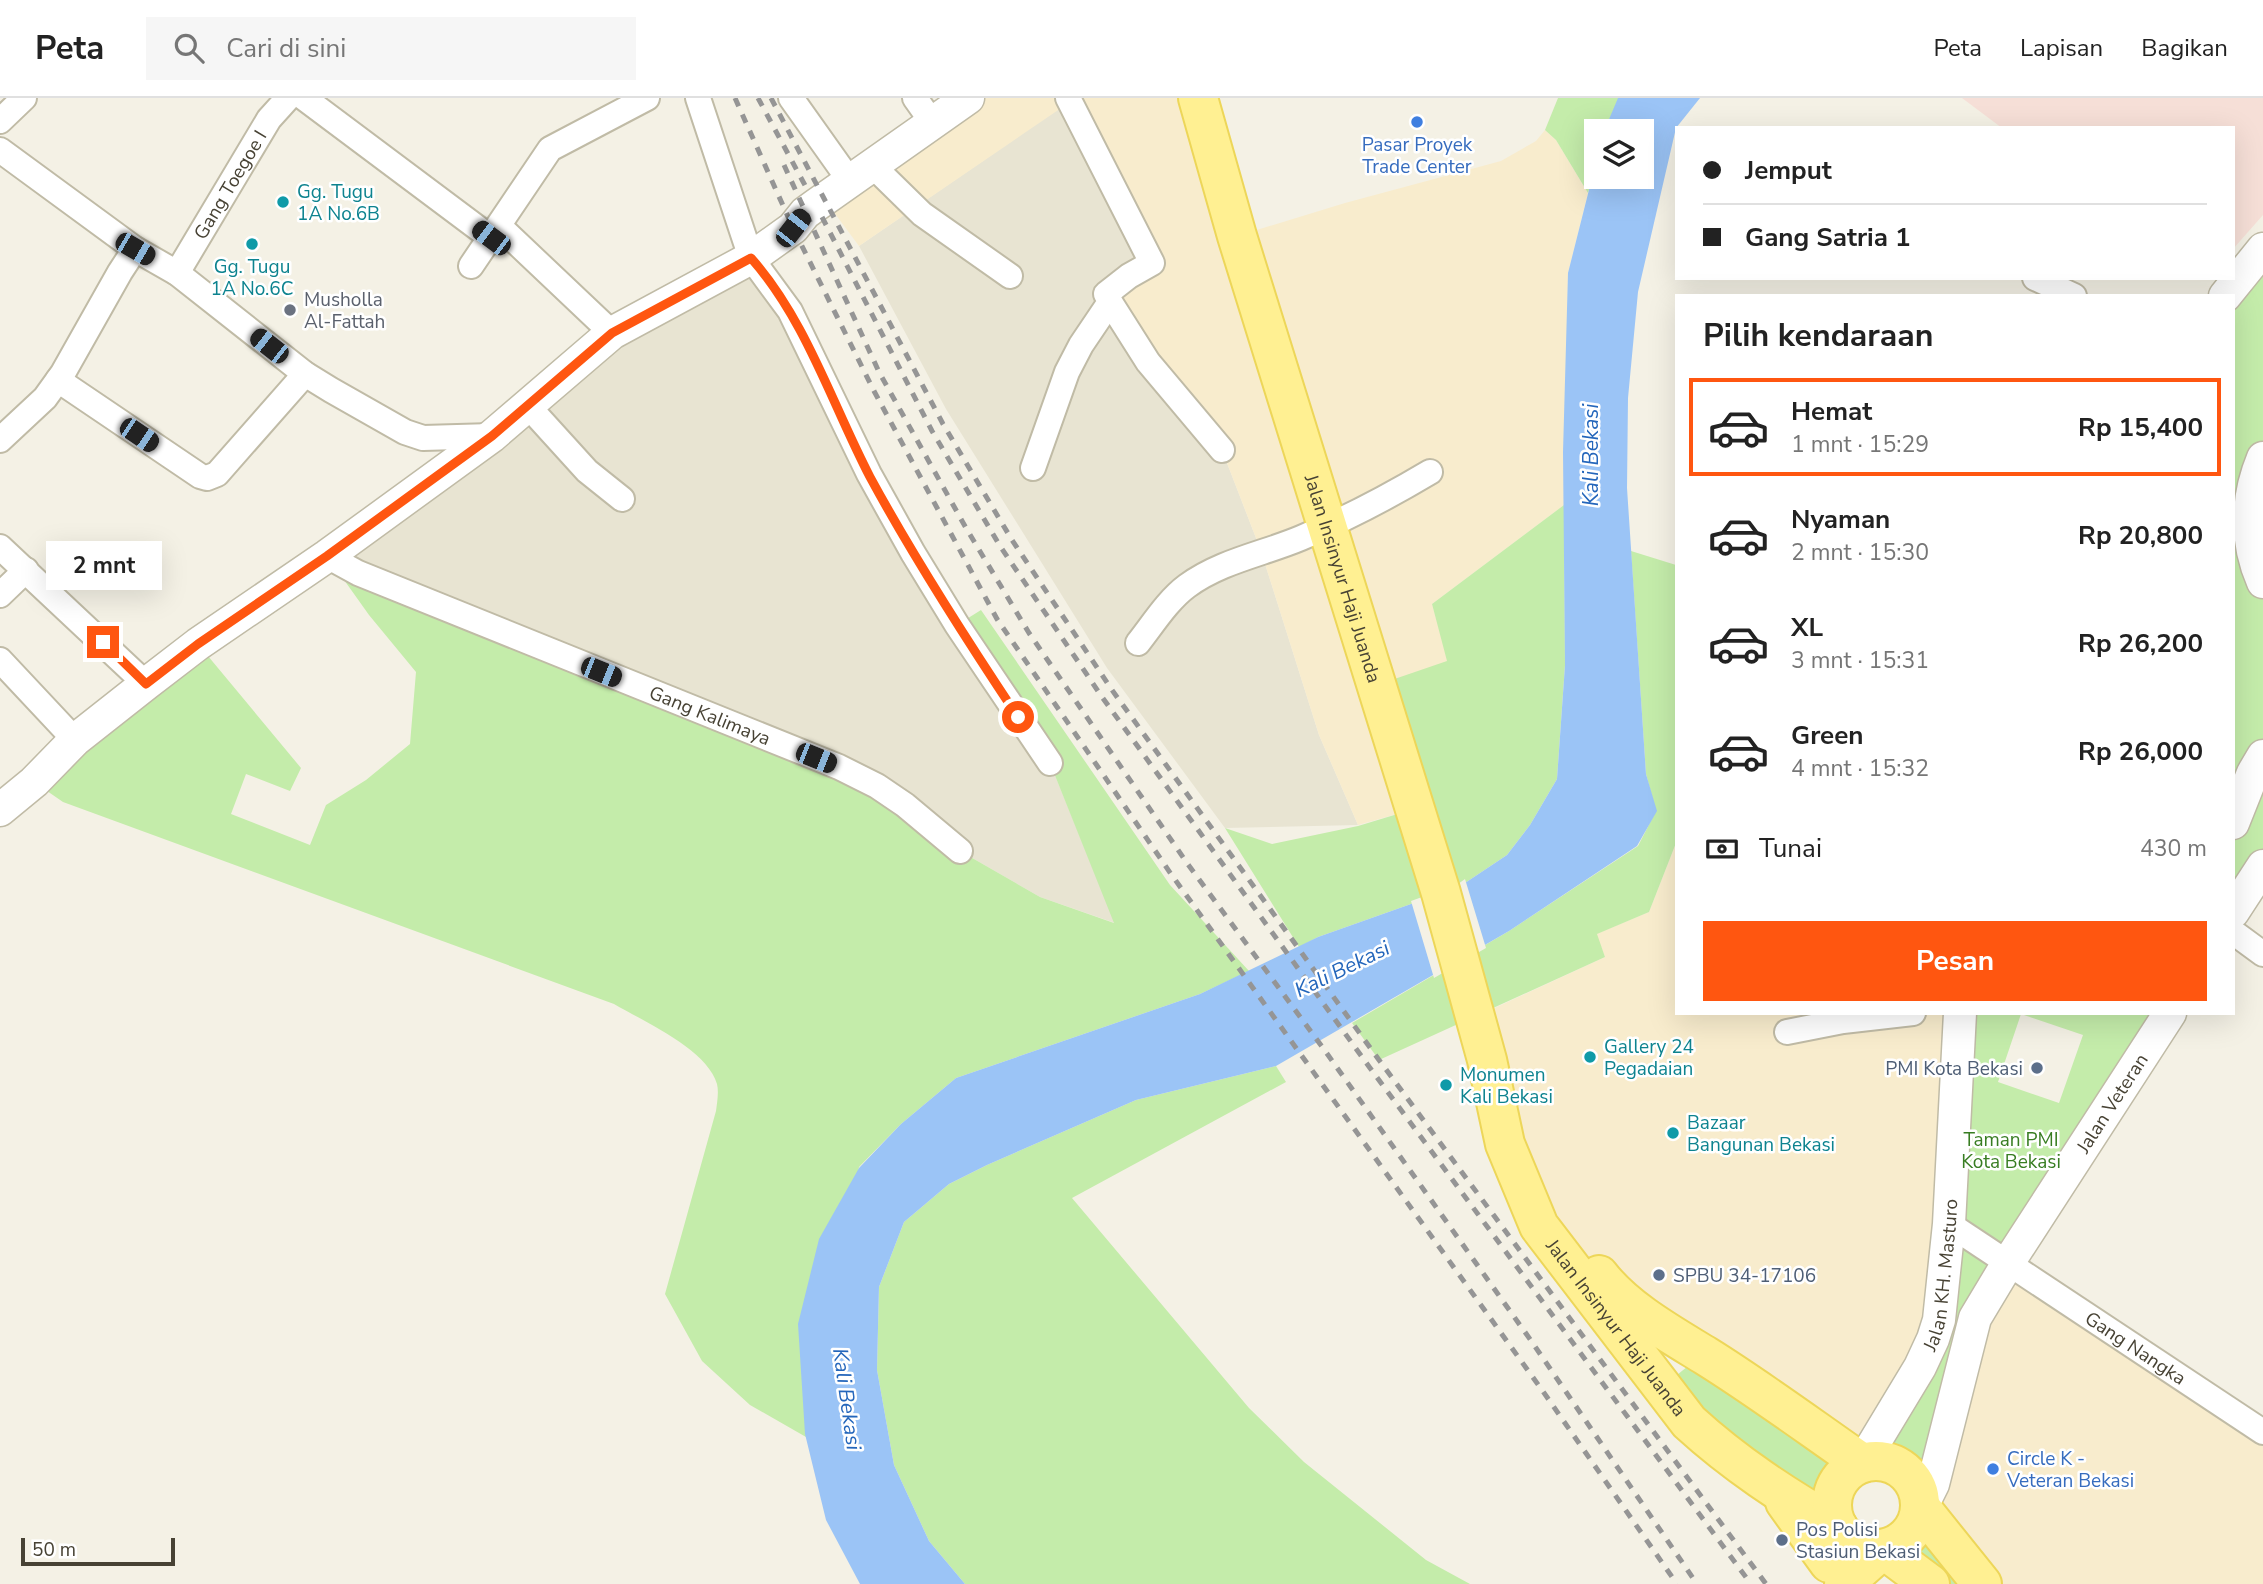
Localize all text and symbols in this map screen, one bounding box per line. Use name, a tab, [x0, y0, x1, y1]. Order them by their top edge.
search box	[146, 17, 636, 80]
text: Peta	[35, 26, 104, 71]
icon: search	[170, 29, 208, 67]
text: Cari di sini	[226, 31, 346, 66]
text: Peta	[1933, 32, 1982, 64]
text: Lapisan	[2020, 32, 2103, 64]
text: Bagikan	[2141, 32, 2228, 64]
marker: Pasar Proyek Trade Center	[1409, 114, 1425, 130]
map controls	[1584, 119, 1654, 189]
button: layers	[1584, 119, 1654, 189]
street label: Gang Toegoe I	[188, 126, 273, 245]
place label: Pasar Proyek Trade Center	[1362, 132, 1473, 180]
text: Jemput	[1745, 153, 1832, 188]
place label: Gg. Tugu 1A No.6B	[297, 179, 380, 227]
marker: Gg. Tugu 1A No.6B	[275, 194, 291, 210]
car	[772, 205, 815, 251]
car	[468, 217, 515, 259]
text: Gang Satria 1	[1745, 220, 1911, 255]
car	[112, 229, 159, 269]
marker: Gg. Tugu 1A No.6C	[244, 236, 260, 252]
place label: Gg. Tugu 1A No.6C	[211, 254, 293, 302]
place label: Musholla Al-Fattah	[304, 287, 385, 335]
marker: Musholla Al-Fattah	[282, 302, 298, 318]
text: Pilih kendaraan	[1703, 314, 1933, 357]
car	[246, 325, 293, 367]
text: Hemat	[1791, 394, 1872, 429]
icon: car	[1707, 396, 1770, 459]
water label: Kali Bekasi	[1577, 403, 1605, 506]
text: Rp 15,400	[2078, 410, 2203, 445]
car	[116, 415, 163, 455]
text: 1 mnt · 15:29	[1791, 429, 1929, 460]
street label: Jalan Insinyur Haji Juanda	[1298, 470, 1387, 686]
text: Nyaman	[1791, 502, 1890, 537]
icon: car	[1707, 504, 1770, 567]
text: Rp 20,800	[2078, 518, 2203, 553]
text: 2 mnt · 15:30	[1791, 537, 1929, 568]
callout: 2 mnt	[45, 540, 161, 589]
text: 2 mnt	[73, 550, 135, 581]
text: XL	[1791, 610, 1823, 645]
icon: car	[1707, 612, 1770, 675]
route end	[87, 626, 119, 658]
text: Rp 26,200	[2078, 626, 2203, 661]
text: 3 mnt · 15:31	[1791, 645, 1929, 676]
car	[578, 654, 625, 690]
street label: Gang Kalimaya	[645, 680, 774, 752]
route start	[1002, 701, 1034, 733]
text: Green	[1791, 718, 1864, 753]
icon: car	[1707, 720, 1770, 783]
text: Rp 26,000	[2078, 734, 2203, 769]
car	[793, 740, 840, 776]
text: 4 mnt · 15:32	[1791, 753, 1929, 784]
icon: cash	[1703, 830, 1741, 868]
text: Tunai	[1759, 831, 1822, 866]
text: 430 m	[2140, 833, 2207, 864]
button: Pesan	[1703, 921, 2207, 1001]
water label: Kali Bekasi	[1290, 933, 1395, 1004]
place label: Gallery 24 Pegadaian	[1604, 1034, 1694, 1082]
marker: Gallery 24 Pegadaian	[1582, 1049, 1598, 1065]
street label: Jalan Veteran	[2070, 1049, 2154, 1159]
place label: PMI Kota Bekasi	[1885, 1056, 2023, 1082]
marker: PMI Kota Bekasi	[2029, 1060, 2045, 1076]
place label: Monumen Kali Bekasi	[1460, 1062, 1553, 1110]
marker: Monumen Kali Bekasi	[1438, 1077, 1454, 1093]
place label: Bazaar Bangunan Bekasi	[1687, 1110, 1835, 1158]
marker: Bazaar Bangunan Bekasi	[1665, 1125, 1681, 1141]
park label: Taman PMI Kota Bekasi	[1961, 1127, 2061, 1175]
street label: Jalan KH. Masturo	[1917, 1198, 1964, 1356]
street label: Jalan Insinyur Haji Juanda	[1539, 1233, 1692, 1422]
place label: SPBU 34-17106	[1673, 1263, 1816, 1289]
marker: SPBU 34-17106	[1651, 1267, 1667, 1283]
street label: Gang Nangka	[2080, 1306, 2191, 1391]
water label: Kali Bekasi	[826, 1346, 868, 1453]
place label: Circle K - Veteran Bekasi	[2006, 1446, 2134, 1494]
marker: Circle K - Veteran Bekasi	[1985, 1461, 2001, 1477]
place label: Pos Polisi Stasiun Bekasi	[1796, 1517, 1920, 1565]
marker: Pos Polisi Stasiun Bekasi	[1774, 1532, 1790, 1548]
scale bar	[21, 1535, 175, 1567]
text: 50 m	[32, 1537, 76, 1563]

